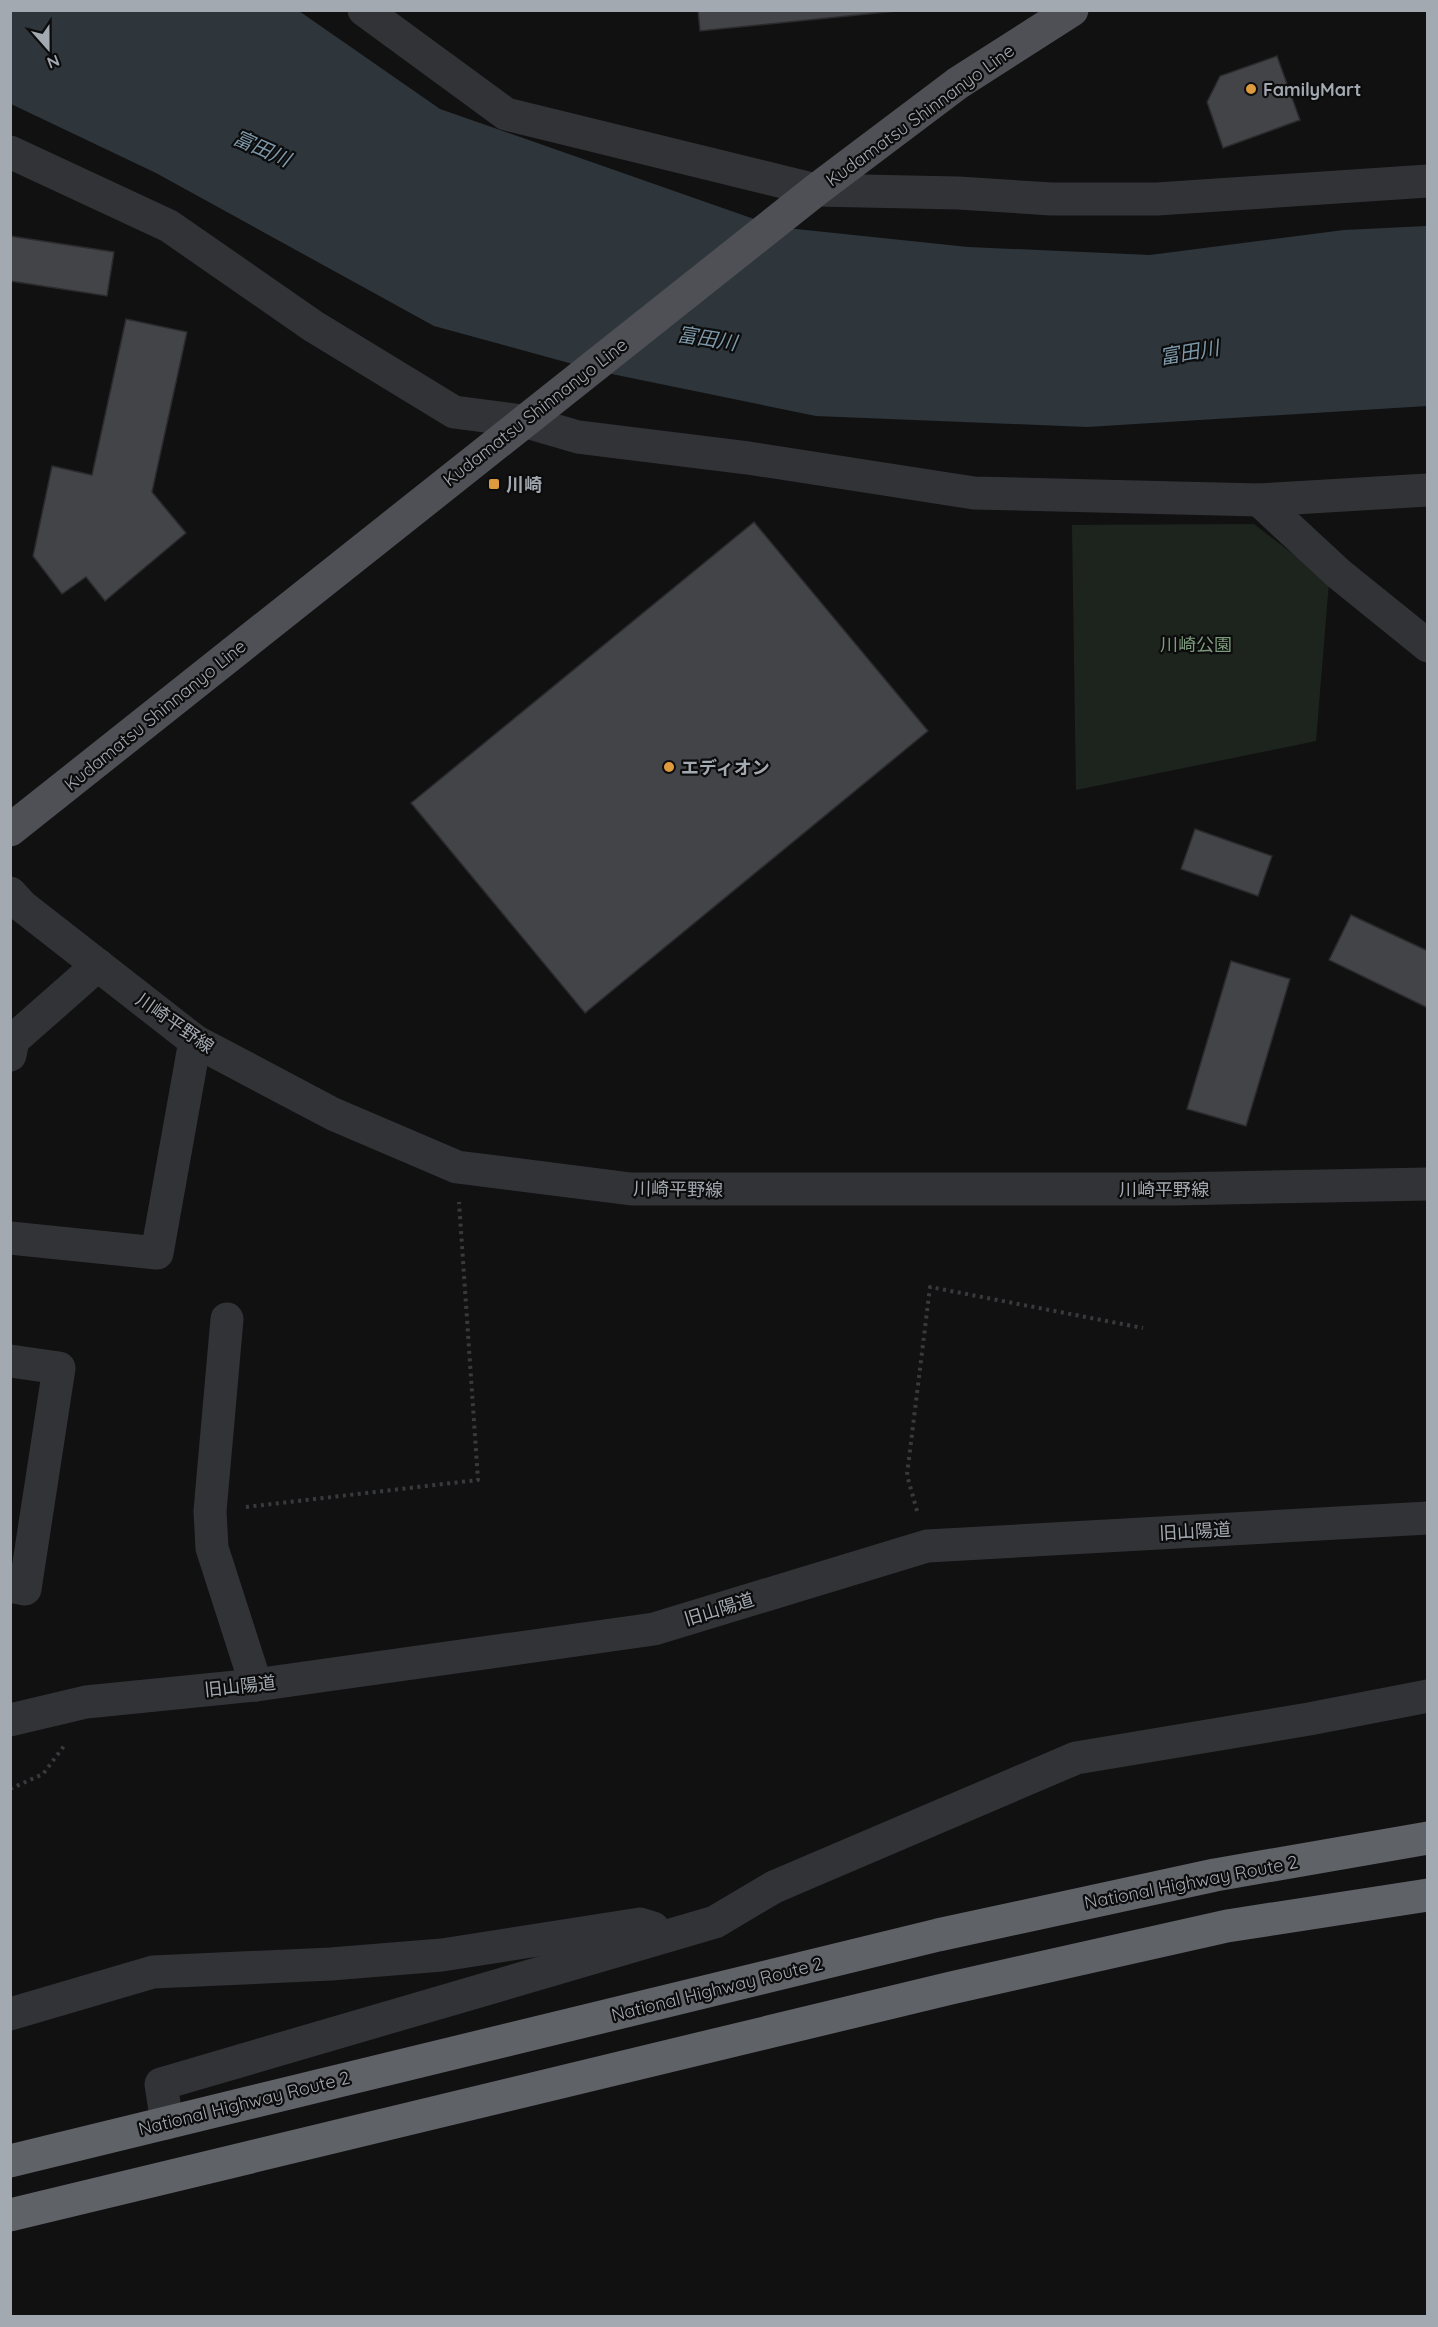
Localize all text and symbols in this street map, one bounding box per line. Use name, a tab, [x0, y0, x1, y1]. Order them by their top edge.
north arrow	[18, 18, 78, 78]
street label: Kudamatsu Shinnanyo Line	[821, 39, 1019, 191]
text: N	[44, 51, 62, 73]
place label: FamilyMart	[1263, 78, 1361, 101]
marker: FamilyMart	[1244, 82, 1258, 96]
water label: 富田川	[230, 124, 296, 172]
water label: 富田川	[675, 321, 741, 355]
street label: Kudamatsu Shinnanyo Line	[438, 333, 632, 491]
water label: 富田川	[1157, 334, 1223, 370]
place label: 川崎	[506, 473, 542, 496]
marker: 川崎	[487, 477, 501, 491]
park label: 川崎公園	[1160, 633, 1232, 656]
street label: Kudamatsu Shinnanyo Line	[59, 634, 251, 796]
place label: エディオン	[681, 756, 770, 779]
marker: エディオン	[662, 760, 676, 774]
street label: 川崎平野線	[132, 988, 218, 1058]
street label: 川崎平野線	[633, 1177, 723, 1201]
street label: 川崎平野線	[1119, 1178, 1209, 1201]
street label: 旧山陽道	[1158, 1518, 1232, 1544]
street label: 旧山陽道	[681, 1587, 757, 1631]
street label: 旧山陽道	[203, 1671, 277, 1701]
street label: National Highway Route 2	[1082, 1850, 1300, 1914]
street label: National Highway Route 2	[609, 1952, 825, 2026]
street label: National Highway Route 2	[136, 2066, 352, 2140]

